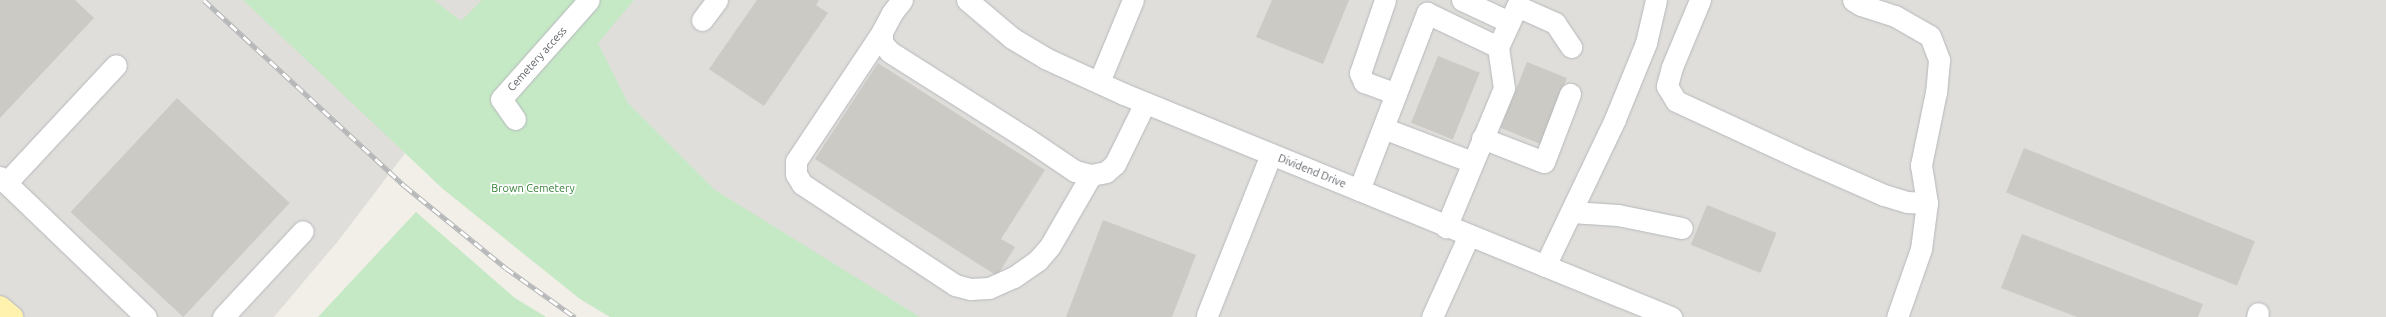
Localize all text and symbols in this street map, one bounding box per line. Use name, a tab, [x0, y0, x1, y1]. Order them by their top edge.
street label: Cemetery access	[505, 24, 569, 94]
street label: Dividend Drive	[1276, 151, 1348, 191]
park label: Brown Cemetery	[491, 181, 575, 195]

